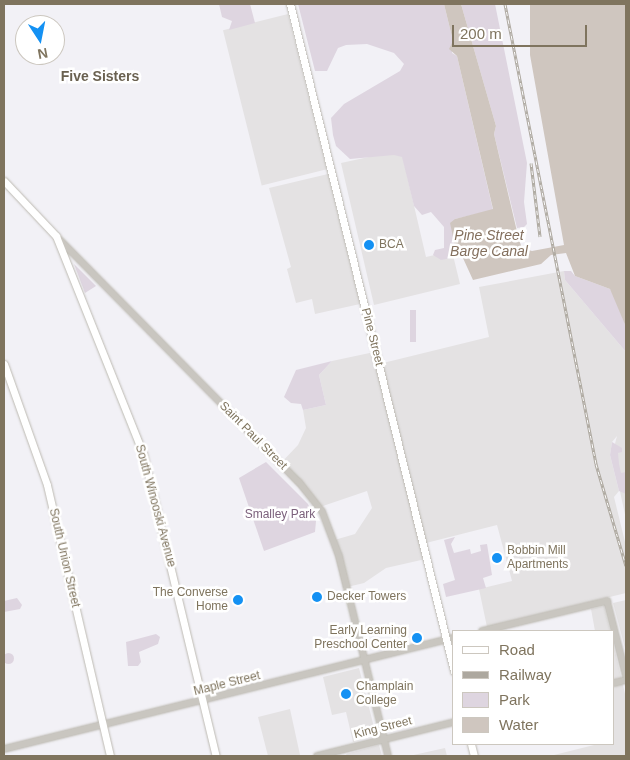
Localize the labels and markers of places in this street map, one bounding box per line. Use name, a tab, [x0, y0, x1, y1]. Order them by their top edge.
place label: BCA	[379, 238, 404, 252]
marker: BCA	[363, 239, 375, 251]
place label: Bobbin Mill Apartments	[507, 544, 568, 572]
marker: Bobbin Mill Apartments	[491, 552, 503, 564]
place label: The Converse Home	[153, 586, 228, 614]
place label: Decker Towers	[327, 590, 406, 604]
marker: Decker Towers	[311, 591, 323, 603]
marker: The Converse Home	[232, 594, 244, 606]
place label: Early Learning Preschool Center	[314, 624, 407, 652]
marker: Early Learning Preschool Center	[411, 632, 423, 644]
place label: Champlain College	[356, 680, 413, 708]
marker: Champlain College	[340, 688, 352, 700]

